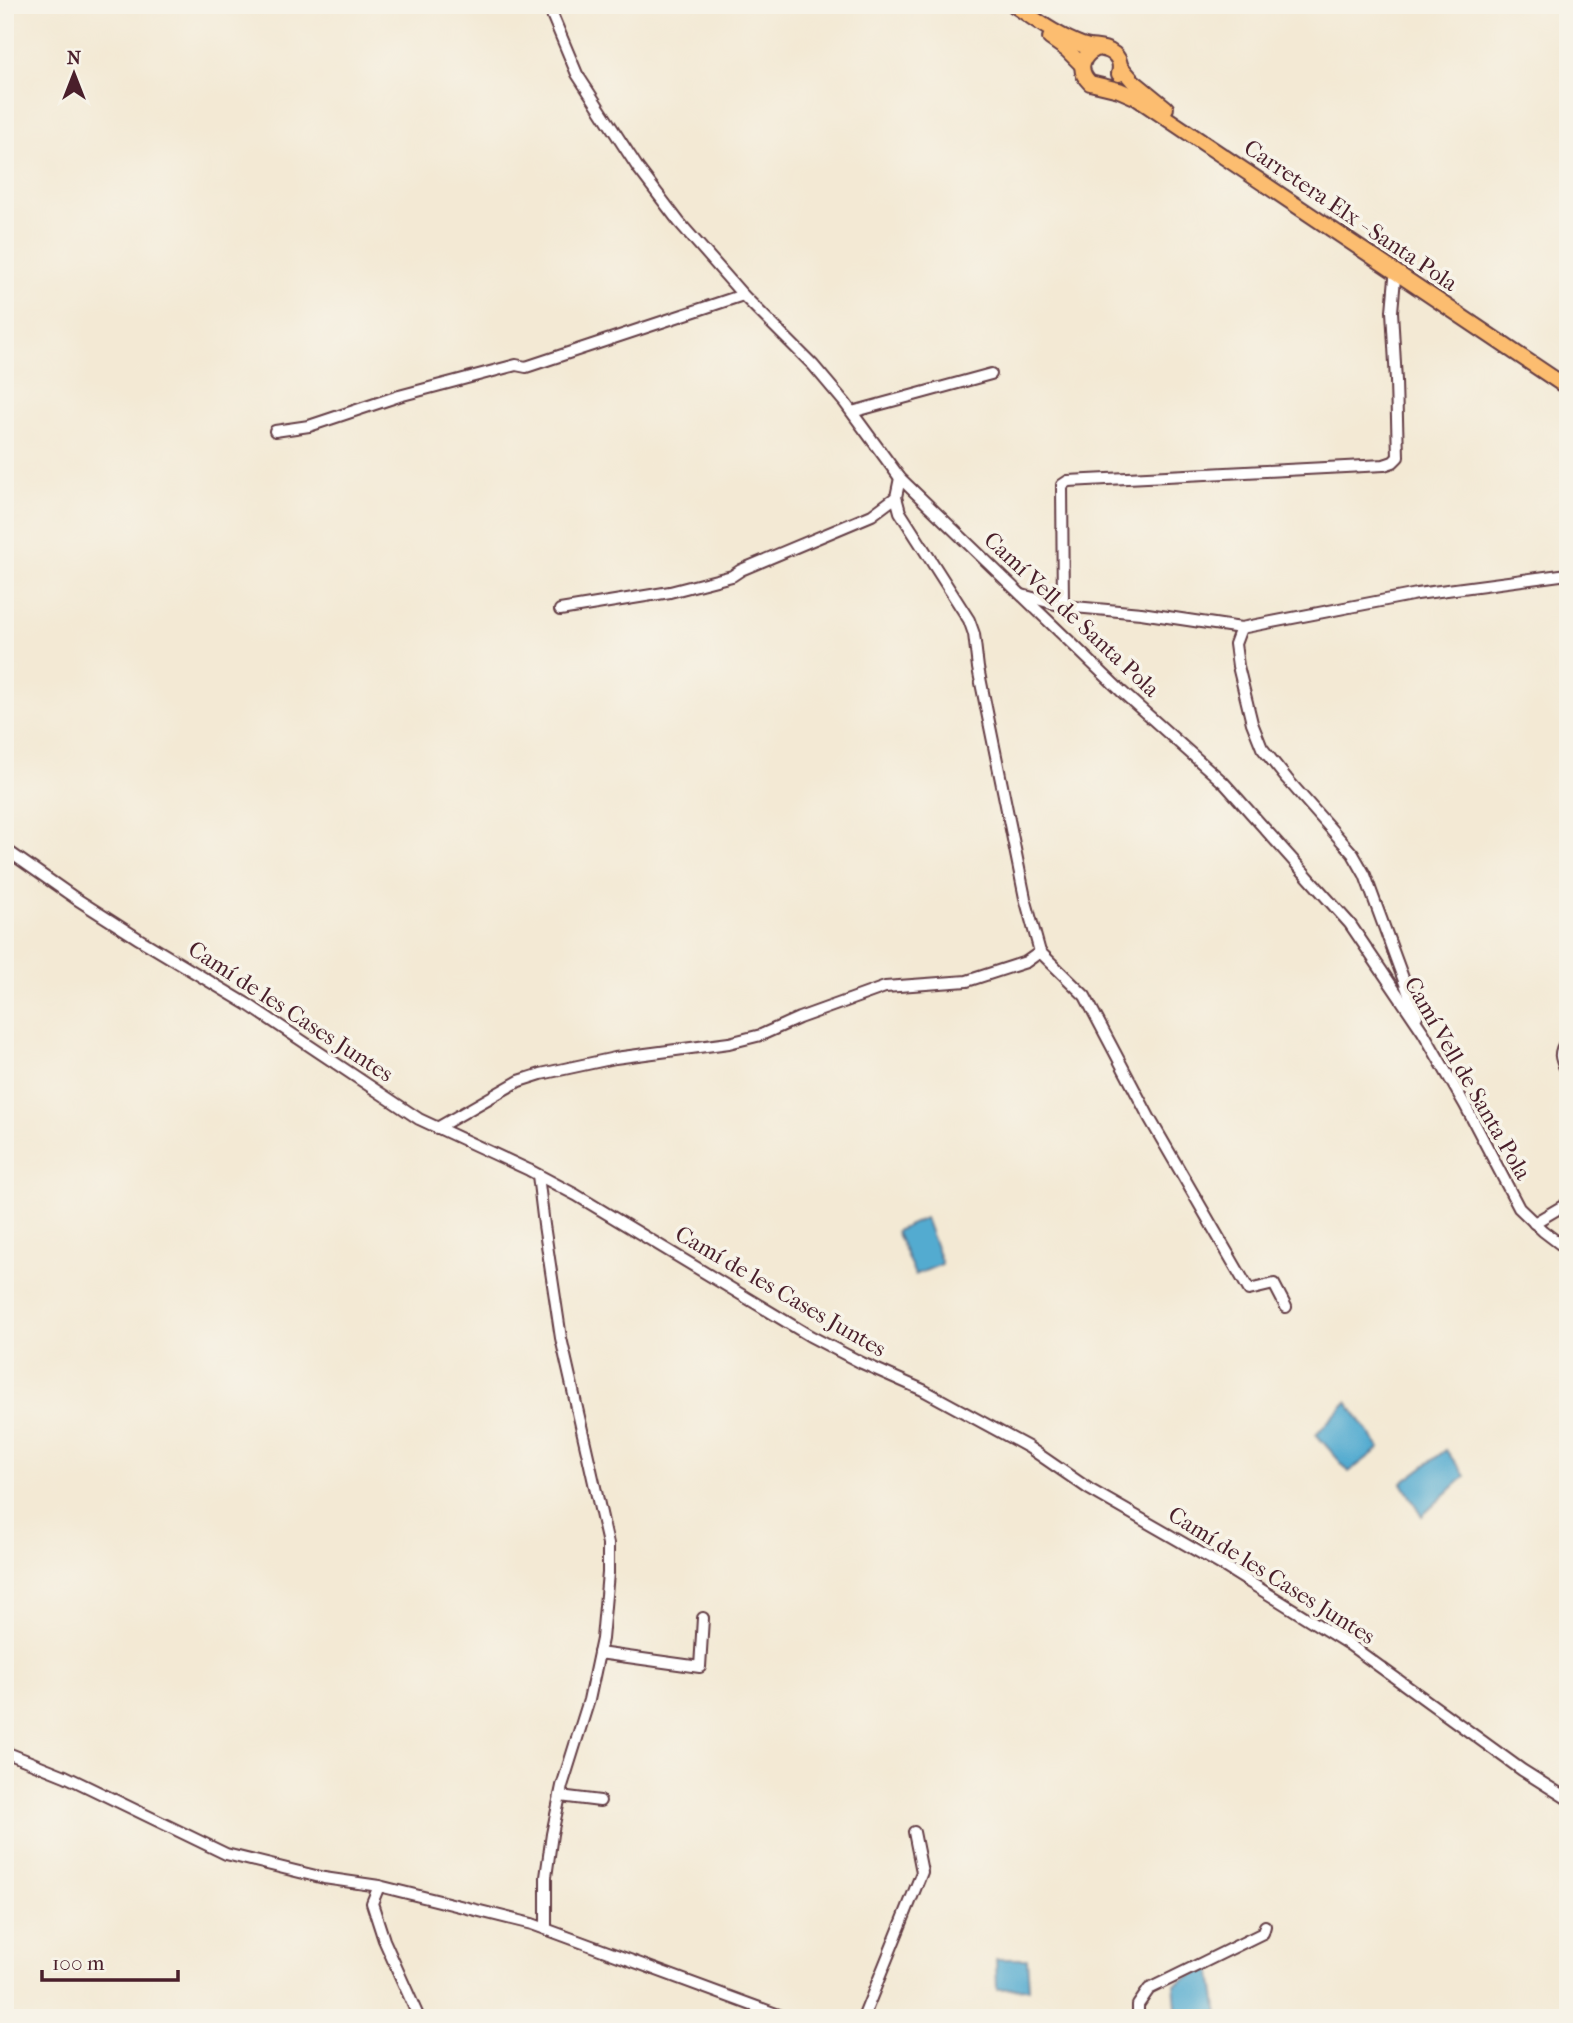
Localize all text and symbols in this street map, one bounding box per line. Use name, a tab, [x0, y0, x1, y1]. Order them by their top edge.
north arrow	[38, 38, 108, 108]
text: N	[67, 47, 82, 69]
street label: Carretera Elx - Santa Pola	[1239, 134, 1463, 297]
street label: Camí Vell de Santa Pola	[978, 526, 1165, 703]
street label: Camí de les Cases Juntes	[183, 935, 398, 1088]
street label: Camí Vell de Santa Pola	[1398, 972, 1537, 1185]
street label: Camí de les Cases Juntes	[671, 1220, 891, 1363]
street label: Camí de les Cases Juntes	[1163, 1501, 1380, 1650]
scale bar	[42, 1939, 178, 1983]
text: 100 m	[52, 1951, 105, 1975]

